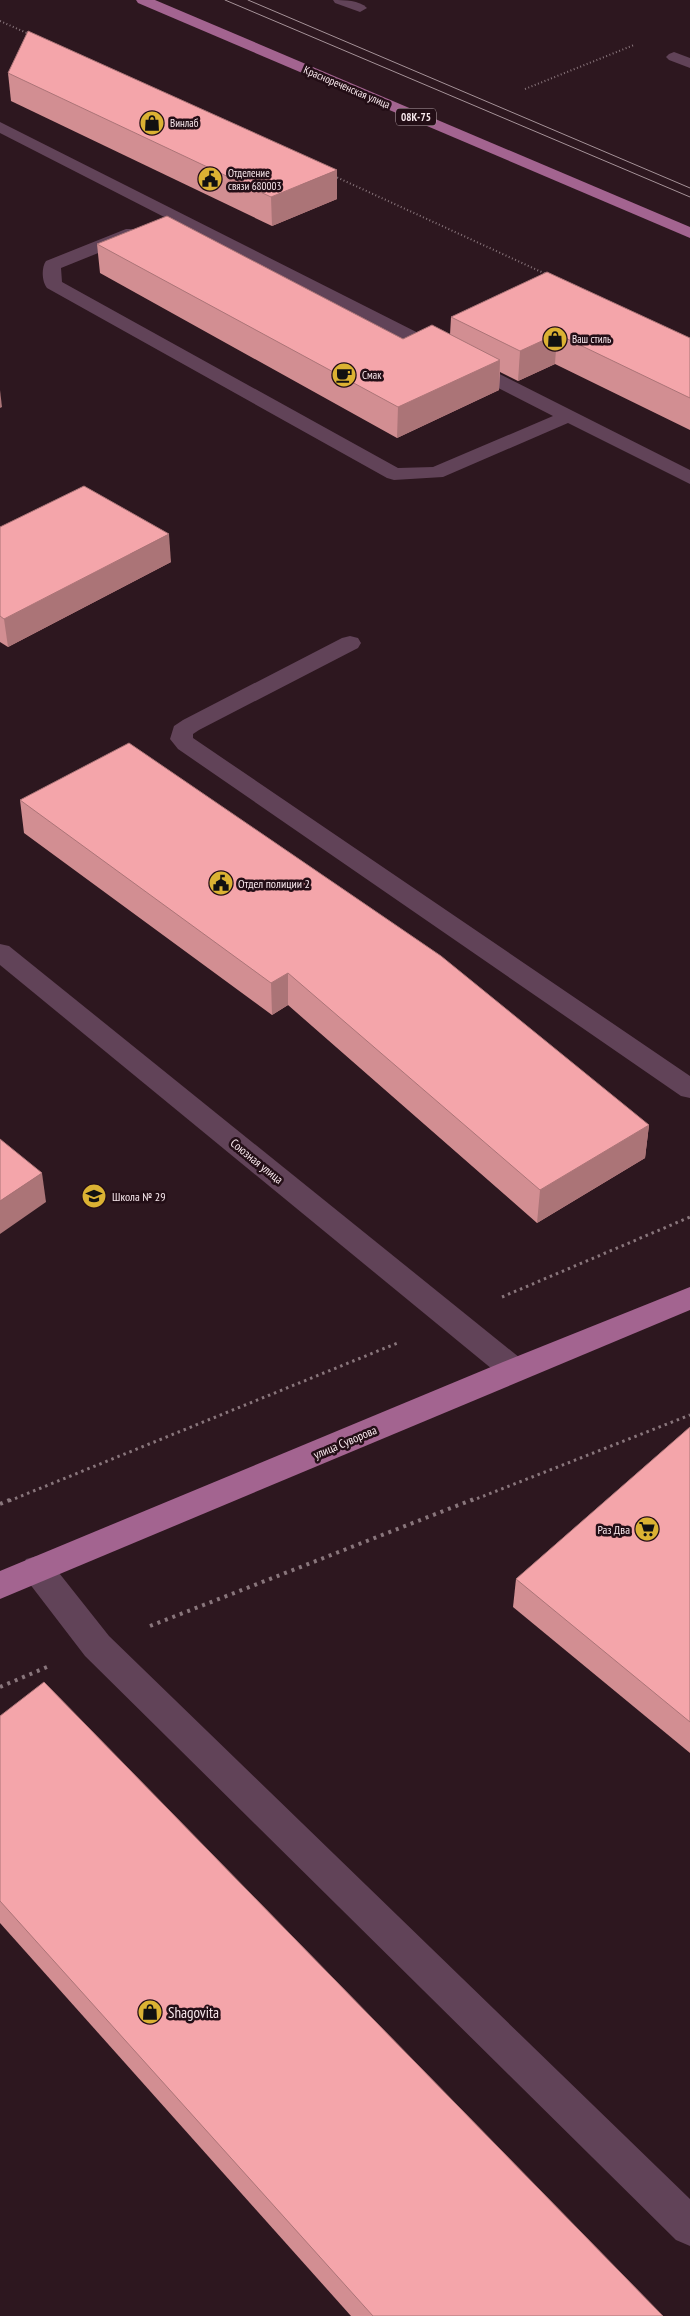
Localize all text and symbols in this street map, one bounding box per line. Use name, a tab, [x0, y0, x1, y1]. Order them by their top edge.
street label: Краснореченская улица	[302, 62, 392, 112]
road number: 08К-75	[396, 108, 436, 125]
shop icon: Винлаб	[139, 110, 165, 136]
place label: Винлаб	[170, 116, 199, 130]
public building icon: Отделение связи 680003	[197, 166, 223, 192]
place label: Отделение связи 680003	[228, 166, 281, 193]
shop icon: Ваш стиль	[542, 326, 568, 352]
place label: Ваш стиль	[572, 332, 611, 346]
cafe icon: Смак	[331, 362, 357, 388]
place label: Смак	[362, 368, 382, 382]
public building icon: Отдел полиции 2	[208, 870, 234, 896]
place label: Отдел полиции 2	[238, 876, 310, 891]
street label: Союзная улица	[228, 1135, 286, 1187]
school or university icon: Школа № 29	[81, 1183, 107, 1209]
place label: Школа № 29	[112, 1189, 166, 1204]
street label: улица Суворова	[311, 1422, 379, 1462]
supermarket icon: Раз Два	[634, 1516, 660, 1542]
place label: Раз Два	[597, 1522, 630, 1537]
shop icon: Shagovita	[137, 1999, 163, 2025]
place label: Shagovita	[168, 2003, 219, 2022]

